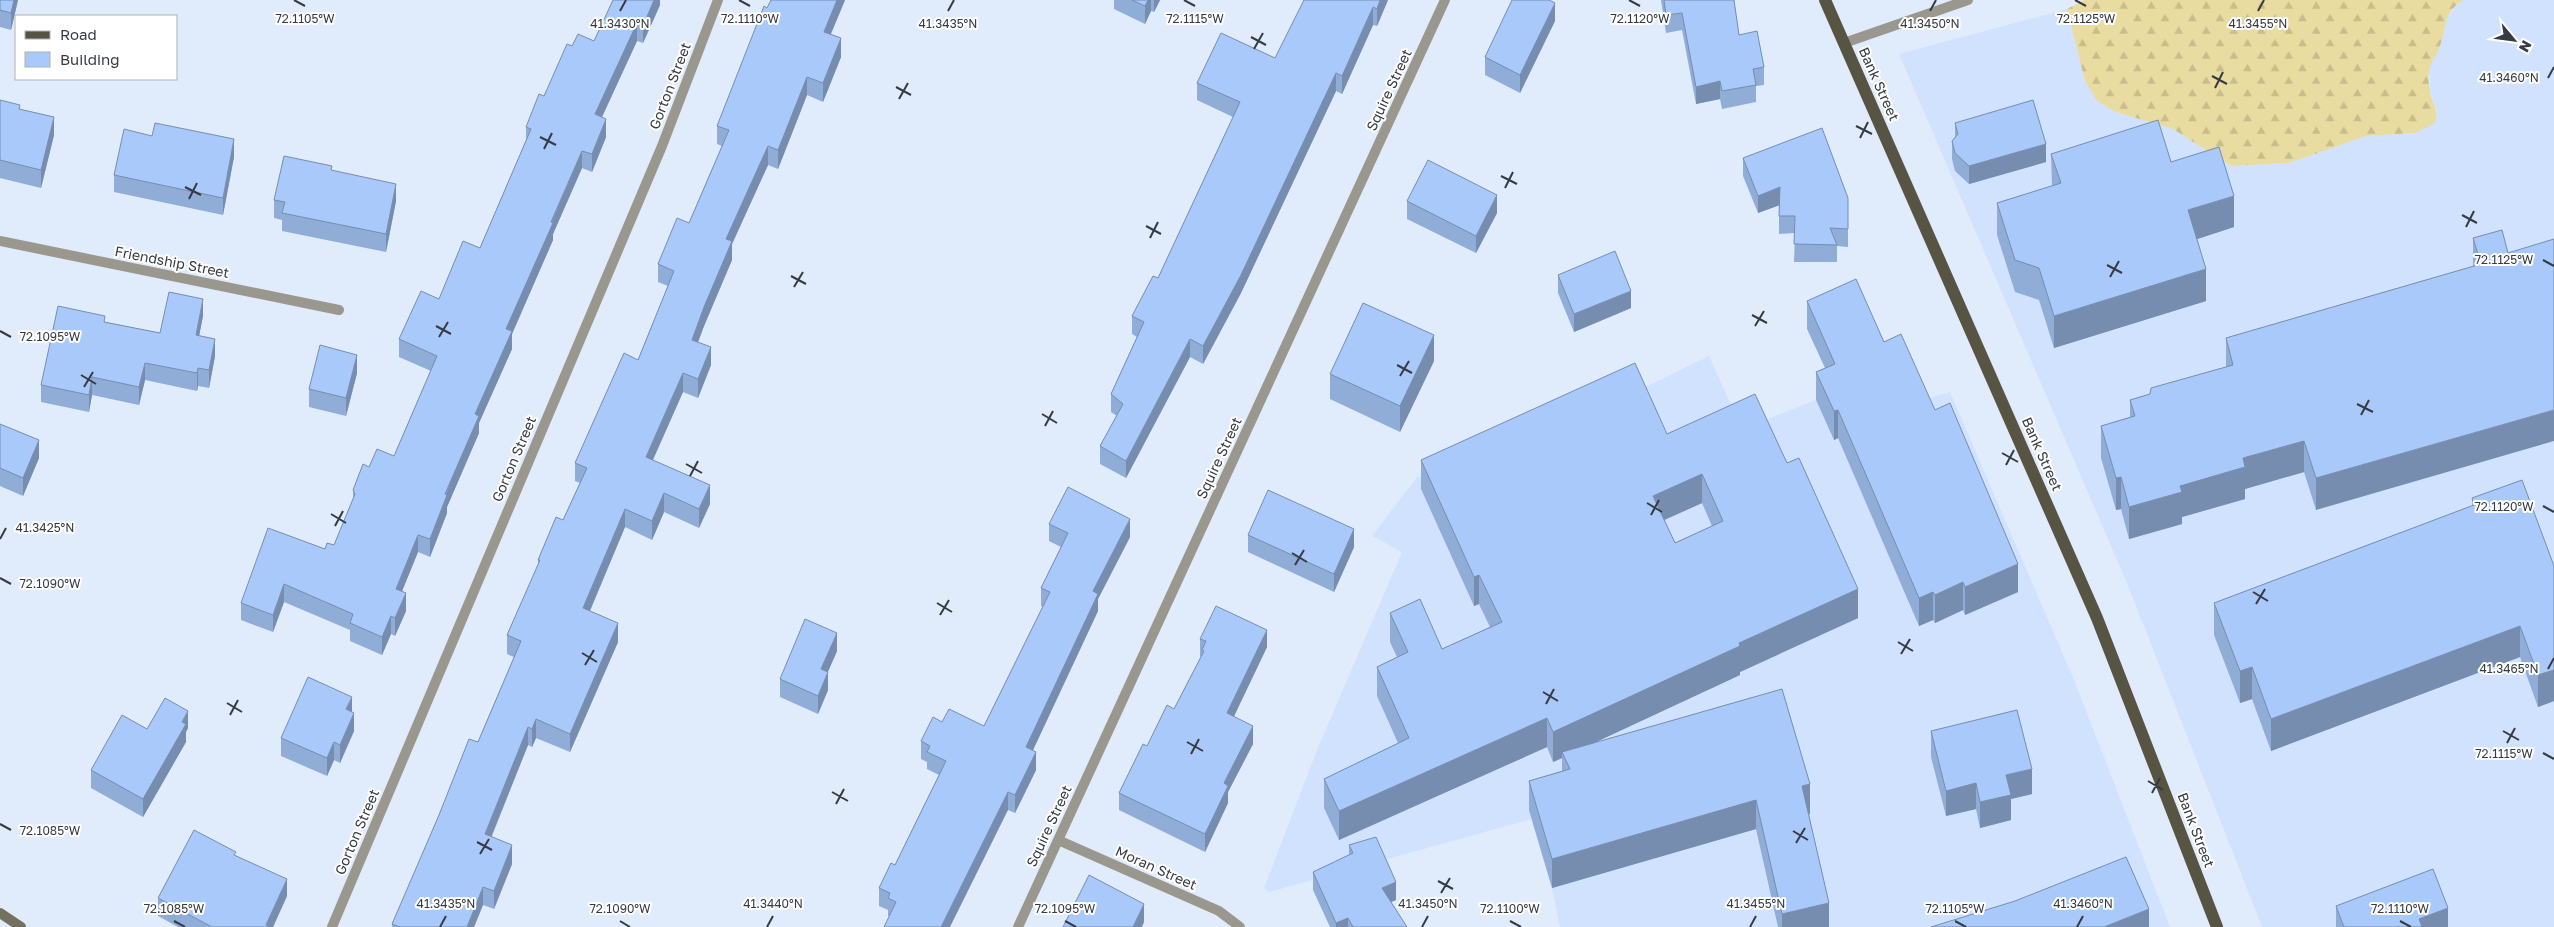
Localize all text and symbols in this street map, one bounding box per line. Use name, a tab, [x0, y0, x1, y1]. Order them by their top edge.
text: 72.1105°W	[275, 11, 335, 26]
text: 72.1110°W	[721, 11, 779, 26]
text: 72.1115°W	[1166, 11, 1224, 26]
text: 72.1120°W	[1610, 11, 1670, 26]
text: 72.1125°W	[2057, 11, 2116, 26]
legend	[15, 15, 178, 80]
north arrow	[2489, 15, 2539, 65]
text: 41.3430°N	[590, 16, 650, 31]
text: 41.3435°N	[919, 16, 977, 31]
text: 41.3450°N	[1900, 16, 1960, 31]
text: 41.3455°N	[2229, 16, 2287, 31]
text: Road	[60, 25, 97, 43]
text: N	[2516, 38, 2536, 55]
street label: Gorton Street	[645, 40, 694, 132]
street label: Bank Street	[1856, 44, 1903, 123]
street label: Squire Street	[1362, 46, 1415, 133]
text: Building	[60, 50, 120, 68]
text: 41.3460°N	[2479, 70, 2539, 85]
street label: Friendship Street	[113, 242, 231, 281]
text: 72.1125°W	[2475, 252, 2534, 267]
text: 72.1095°W	[20, 329, 81, 344]
street label: Gorton Street	[488, 413, 539, 504]
street label: Squire Street	[1192, 414, 1245, 501]
street label: Bank Street	[2019, 414, 2066, 493]
text: 72.1120°W	[2474, 499, 2534, 514]
text: 41.3425°N	[16, 520, 74, 535]
text: 72.1090°W	[19, 576, 81, 591]
text: 41.3465°N	[2479, 661, 2539, 676]
text: 72.1115°W	[2475, 746, 2533, 761]
street label: Squire Street	[1022, 782, 1075, 869]
street label: Gorton Street	[331, 786, 382, 877]
street label: Bank Street	[2174, 790, 2219, 870]
text: 72.1085°W	[20, 823, 81, 838]
street label: Moran Street	[1113, 842, 1200, 893]
text: 41.3435°N	[417, 896, 475, 911]
text: 41.3440°N	[743, 896, 803, 911]
text: 41.3450°N	[1398, 896, 1458, 911]
text: 41.3455°N	[1727, 896, 1785, 911]
text: 41.3460°N	[2053, 896, 2113, 911]
text: 72.1085°W	[144, 901, 205, 916]
text: 72.1090°W	[589, 901, 651, 916]
text: 72.1095°W	[1035, 901, 1096, 916]
text: 72.1100°W	[1480, 901, 1540, 916]
text: 72.1105°W	[1925, 901, 1985, 916]
text: 72.1110°W	[2371, 901, 2429, 916]

